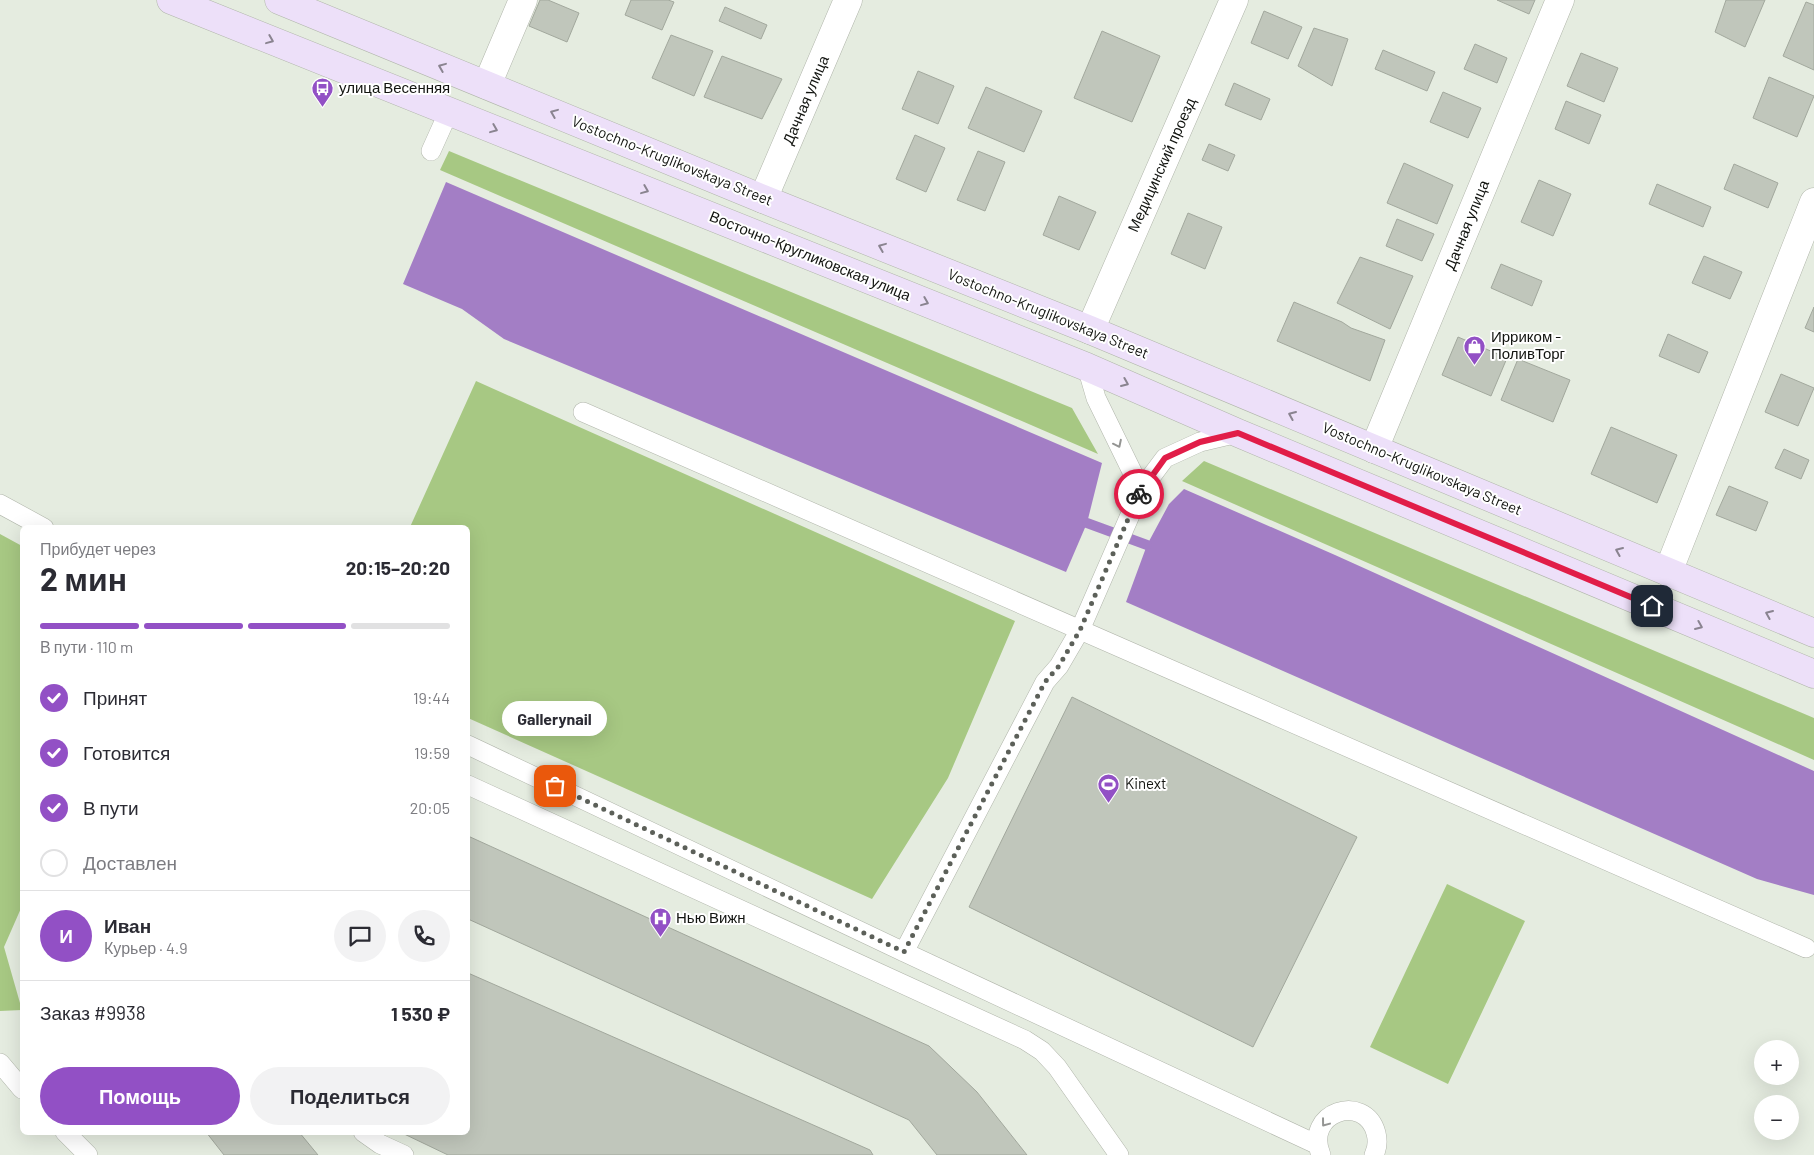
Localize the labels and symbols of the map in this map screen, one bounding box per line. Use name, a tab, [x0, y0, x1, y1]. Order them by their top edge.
one-way arrow	[265, 34, 274, 45]
street label: Дачная улица	[778, 52, 832, 147]
one-way arrow	[438, 63, 447, 73]
bus stop icon: улица Весенняя	[311, 76, 335, 107]
place label: улица Весенняя	[339, 78, 450, 96]
street label: Медицинский проезд	[1123, 94, 1199, 234]
one-way arrow	[550, 108, 559, 119]
street label: Vostochno-Kruglikovskaya Street	[569, 111, 775, 209]
one-way arrow	[489, 123, 498, 133]
street label: Дачная улица	[1440, 177, 1492, 272]
one-way arrow	[640, 183, 649, 194]
street label: Восточно-Кругликовская улица	[707, 206, 914, 304]
one-way arrow	[878, 243, 887, 253]
street label: Vostochno-Kruglikovskaya Street	[945, 264, 1151, 362]
one-way arrow	[920, 296, 929, 307]
place label: Ирриком - ПоливТорг	[1491, 327, 1566, 362]
shop icon: Ирриком - ПоливТорг	[1463, 334, 1487, 365]
one-way arrow	[1120, 377, 1129, 388]
one-way arrow	[1288, 410, 1296, 420]
street label: Vostochno-Kruglikovskaya Street	[1320, 418, 1525, 518]
one-way arrow	[1112, 439, 1122, 448]
courier	[1114, 469, 1164, 519]
one-way arrow	[1615, 547, 1624, 558]
pin	[1631, 585, 1673, 627]
one-way arrow	[1765, 610, 1774, 620]
one-way arrow	[1694, 620, 1703, 630]
callout: Gallerynail	[502, 701, 608, 736]
pin	[534, 765, 576, 807]
sports icon: Kinext	[1097, 772, 1121, 803]
place label: Kinext	[1125, 774, 1166, 792]
hospital icon: Нью Вижн	[648, 906, 672, 937]
place label: Нью Вижн	[676, 908, 746, 926]
one-way arrow	[1322, 1118, 1331, 1127]

